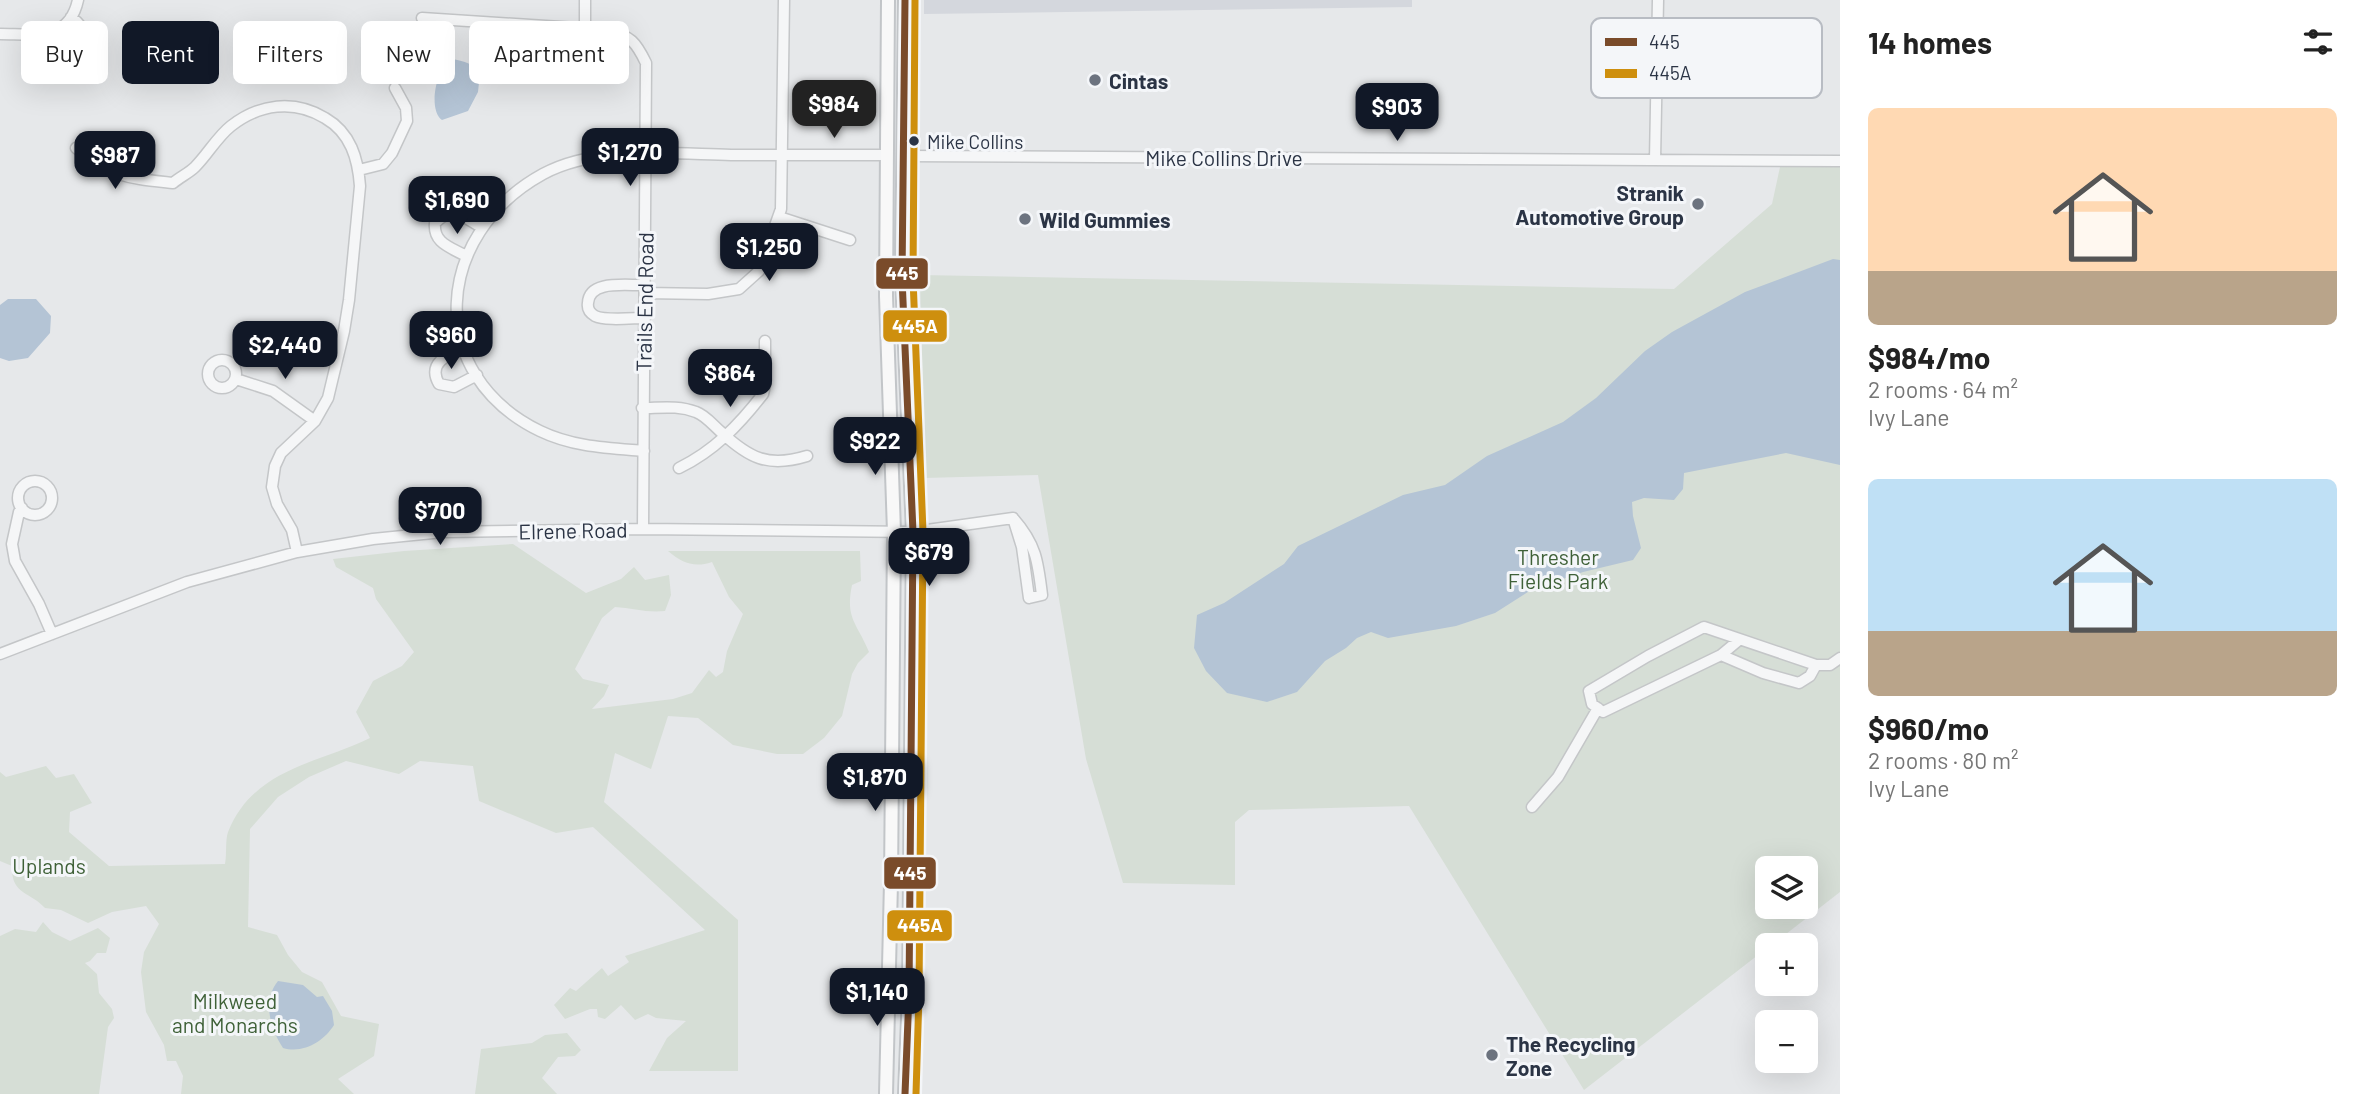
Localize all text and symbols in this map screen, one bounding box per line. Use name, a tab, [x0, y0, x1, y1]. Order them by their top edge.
legend	[1591, 18, 1822, 98]
chip: Buy	[21, 21, 108, 84]
chip: Rent	[122, 21, 219, 84]
chip: Filters	[233, 21, 347, 84]
chip: New	[361, 21, 455, 84]
chip: Apartment	[469, 21, 629, 84]
icon: filters	[2299, 23, 2337, 61]
text: 14 homes	[1868, 24, 1992, 60]
text: 445	[1649, 30, 1680, 53]
text: 445A	[1649, 61, 1691, 84]
place label: Cintas	[1109, 68, 1168, 93]
marker: Cintas	[1087, 72, 1103, 88]
pin: $984	[793, 80, 875, 140]
pin: $903	[1356, 83, 1438, 143]
text: $984	[808, 89, 860, 117]
text: $903	[1372, 92, 1422, 120]
pin: $1,270	[573, 128, 687, 188]
place label: Mike Collins	[927, 130, 1023, 153]
pin: $987	[74, 132, 156, 191]
marker: Mike Collins	[907, 134, 921, 148]
text: $1,270	[598, 137, 662, 165]
text: $987	[90, 140, 140, 168]
street label: Mike Collins Drive	[1145, 145, 1303, 170]
icon: home	[2040, 154, 2166, 280]
pin: $1,690	[400, 176, 514, 236]
place label: Stranik Automotive Group	[1515, 180, 1684, 229]
text: $1,690	[424, 185, 490, 213]
marker: Stranik Automotive Group	[1690, 196, 1706, 212]
place label: Wild Gummies	[1039, 207, 1171, 232]
marker: Wild Gummies	[1017, 211, 1033, 227]
pin: $1,250	[712, 224, 826, 283]
street label: Trails End Road	[630, 232, 658, 372]
text: $1,250	[736, 232, 802, 260]
line badge: 445	[875, 257, 929, 290]
text: 445	[885, 261, 919, 284]
line badge: 445A	[882, 309, 948, 343]
pin: $960	[410, 312, 492, 371]
text: 445A	[892, 314, 938, 337]
text: $960	[426, 320, 476, 348]
pin: $2,440	[228, 322, 342, 381]
text: $2,440	[248, 330, 322, 358]
text: $984/mo	[1868, 339, 1990, 375]
pin: $864	[689, 350, 771, 409]
text: $864	[704, 358, 756, 386]
text: 2 rooms · 64 m²	[1868, 375, 2018, 403]
text: Ivy Lane	[1868, 403, 1949, 431]
pin: $922	[834, 418, 916, 477]
text: $922	[849, 426, 901, 454]
pin: $700	[399, 488, 481, 547]
text: $700	[415, 496, 465, 524]
street label: Elrene Road	[518, 517, 628, 543]
icon: home	[2040, 525, 2166, 651]
pin: $679	[888, 528, 970, 588]
text: $679	[904, 537, 954, 565]
park label: Thresher Fields Park	[1508, 544, 1608, 593]
text: $960/mo	[1868, 710, 1989, 746]
text: 2 rooms · 80 m²	[1868, 746, 2018, 774]
pin: $1,870	[818, 754, 932, 813]
text: $1,870	[843, 762, 907, 790]
text: Ivy Lane	[1868, 774, 1949, 802]
park label: Uplands	[12, 853, 86, 878]
line badge: 445	[883, 856, 937, 890]
map controls	[1755, 856, 1818, 1073]
button: layers	[1755, 856, 1818, 919]
text: 445	[893, 861, 927, 884]
line badge: 445A	[886, 909, 953, 942]
text: 445A	[897, 913, 943, 936]
button: +	[1755, 933, 1818, 996]
pin: $1,140	[820, 968, 934, 1028]
text: $1,140	[846, 977, 908, 1005]
park label: Milkweed and Monarchs	[172, 988, 298, 1037]
button: −	[1755, 1010, 1818, 1073]
place label: The Recycling Zone	[1506, 1031, 1635, 1080]
marker: The Recycling Zone	[1484, 1047, 1500, 1063]

